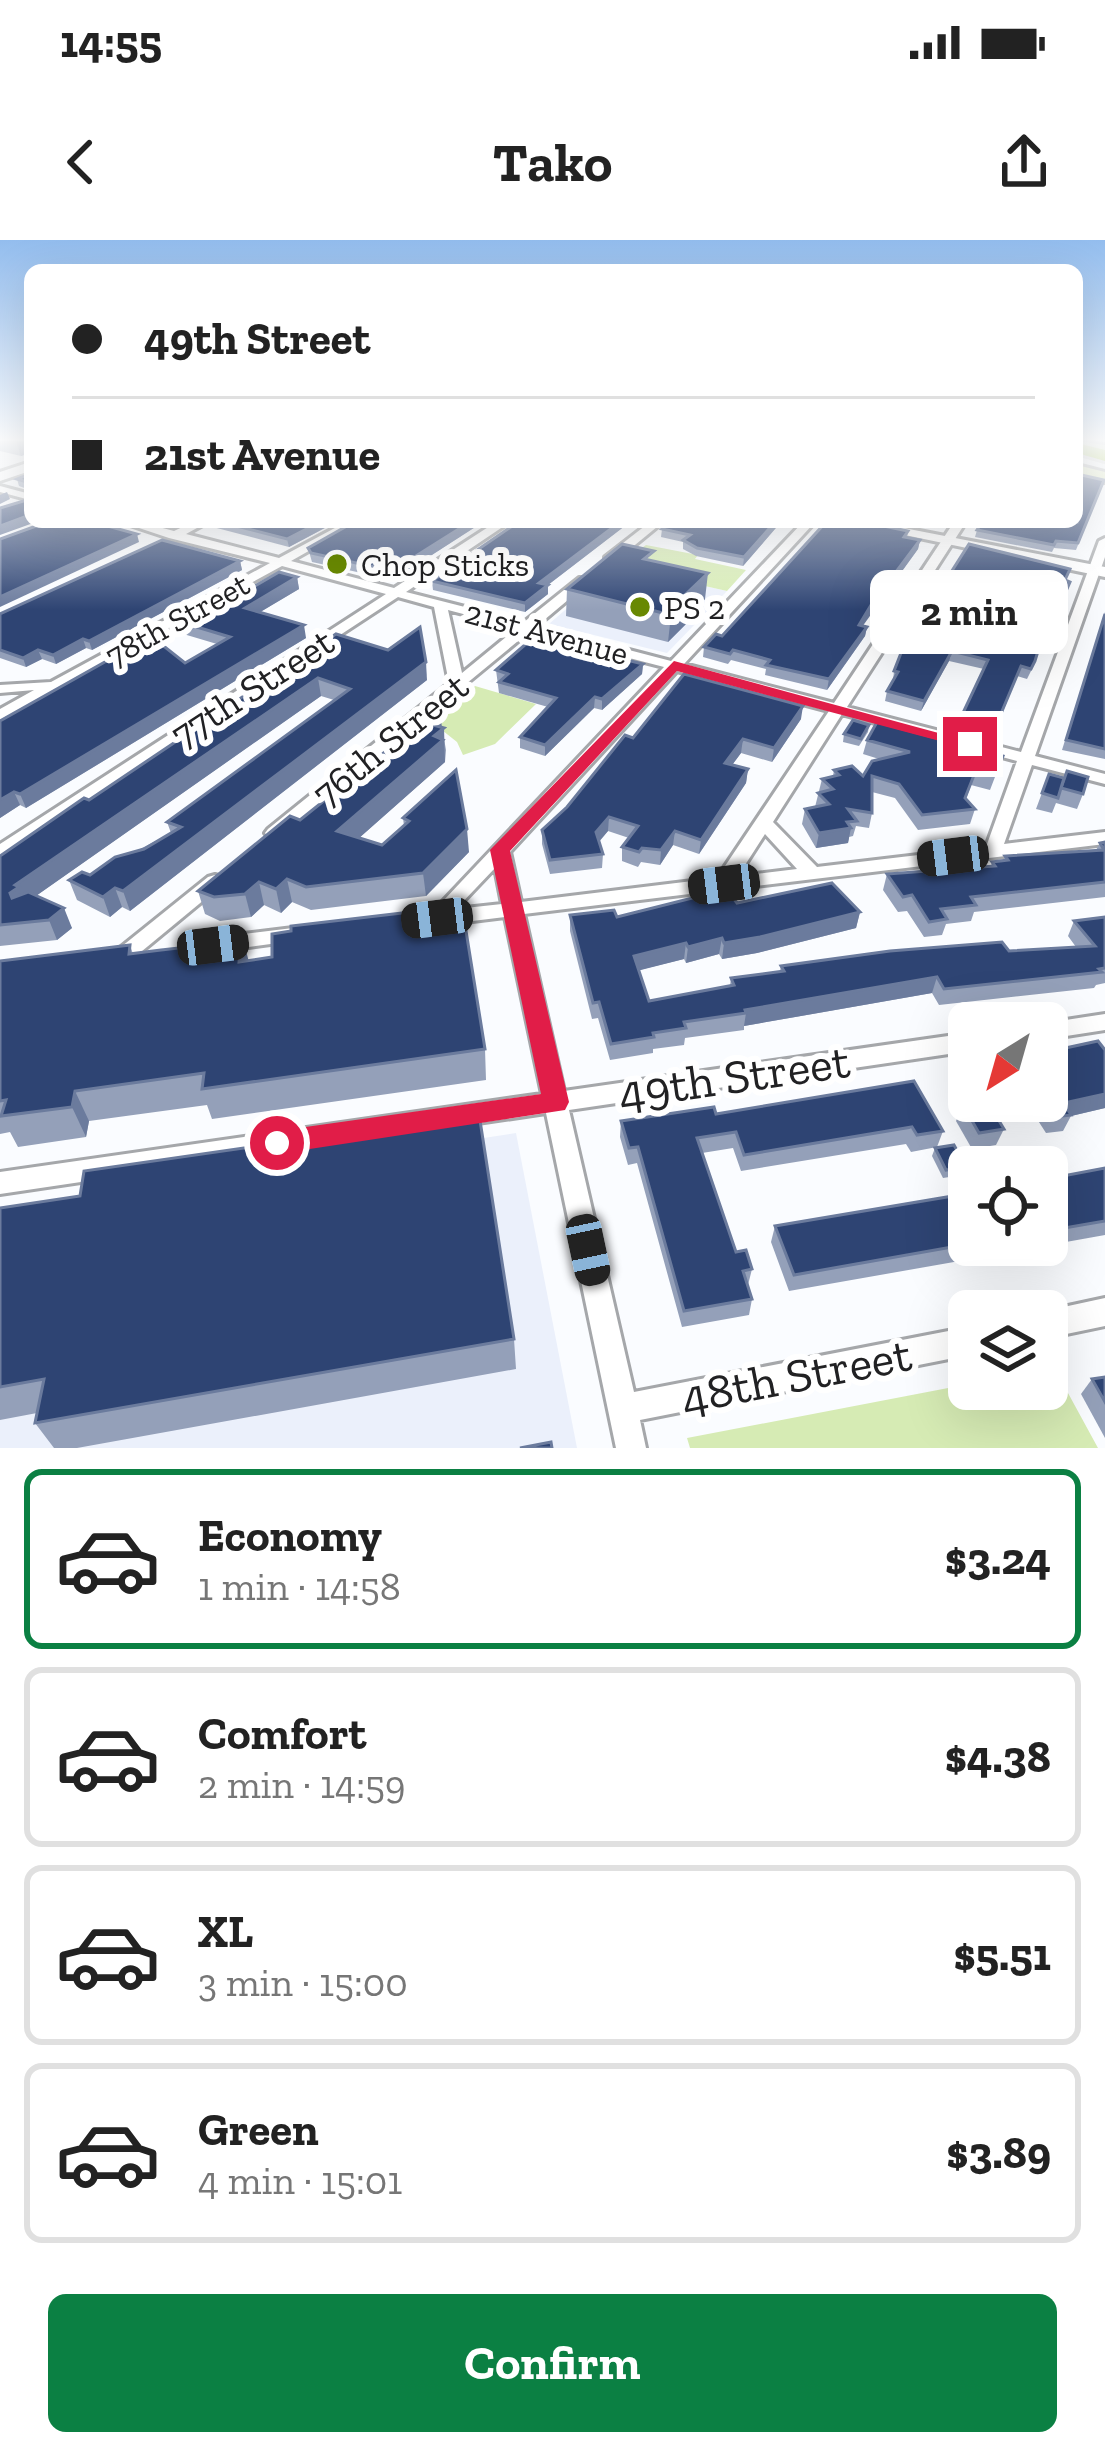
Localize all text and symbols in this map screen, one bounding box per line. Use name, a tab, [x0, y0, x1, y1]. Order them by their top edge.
text: 14:55	[60, 15, 162, 69]
icon: back	[48, 129, 114, 195]
icon: share	[991, 129, 1057, 195]
text: Tako	[493, 130, 612, 195]
text: 49th Street	[144, 312, 370, 366]
text: 21st Avenue	[144, 428, 380, 482]
place label: Chop Sticks	[361, 545, 529, 584]
marker: Chop Sticks	[324, 551, 350, 577]
street label: 78th Street	[99, 564, 257, 675]
callout: 2 min	[871, 570, 1069, 654]
place label: PS 2	[664, 588, 725, 627]
text: 2 min	[920, 588, 1018, 635]
street label: 21st Avenue	[461, 592, 633, 673]
marker: PS 2	[627, 594, 653, 620]
street label: 77th Street	[162, 617, 343, 757]
street label: 76th Street	[303, 662, 478, 816]
route end	[943, 717, 997, 771]
car	[915, 834, 991, 878]
car	[686, 862, 762, 906]
car	[399, 896, 475, 940]
car	[175, 923, 251, 967]
north arrow	[948, 1002, 1068, 1122]
map controls	[948, 1002, 1068, 1410]
street label: 49th Street	[615, 1032, 854, 1121]
route start	[250, 1116, 304, 1170]
button: locate	[948, 1146, 1068, 1266]
car	[563, 1211, 613, 1289]
button: layers	[948, 1290, 1068, 1410]
street label: 48th Street	[676, 1325, 916, 1426]
icon: car	[54, 1505, 162, 1613]
text: Economy	[198, 1509, 382, 1563]
text: $3.24	[945, 1532, 1051, 1586]
text: 1 min · 14:58	[198, 1563, 401, 1610]
icon: car	[54, 1703, 162, 1811]
text: Comfort	[198, 1707, 366, 1761]
text: $4.38	[945, 1730, 1051, 1784]
text: 2 min · 14:59	[198, 1761, 406, 1808]
icon: car	[54, 1901, 162, 2009]
text: XL	[198, 1905, 253, 1959]
text: $5.51	[953, 1928, 1051, 1982]
text: 3 min · 15:00	[198, 1959, 408, 2006]
icon: car	[54, 2099, 162, 2207]
text: Green	[198, 2103, 319, 2157]
text: $3.89	[946, 2126, 1051, 2180]
text: 4 min · 15:01	[198, 2157, 402, 2204]
button: Confirm	[48, 2294, 1057, 2432]

